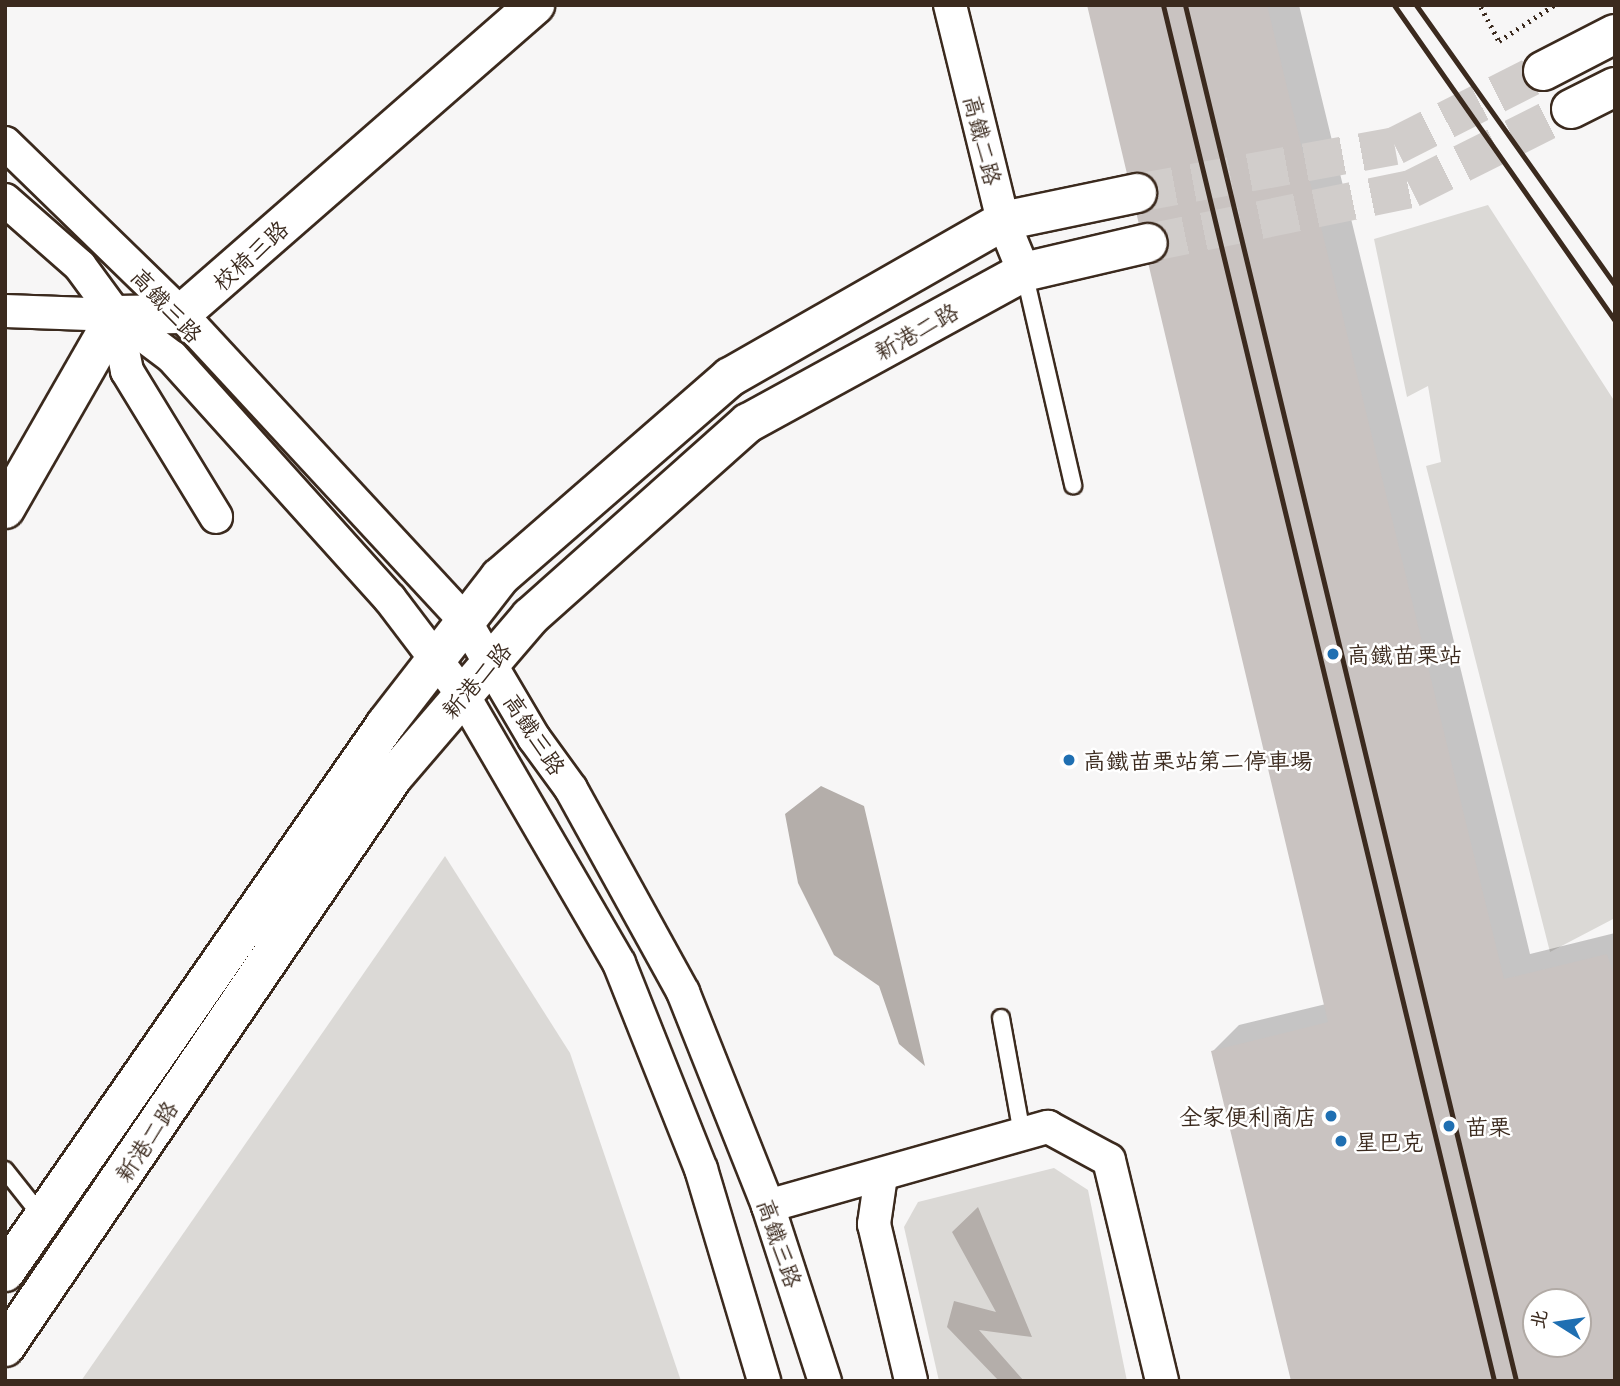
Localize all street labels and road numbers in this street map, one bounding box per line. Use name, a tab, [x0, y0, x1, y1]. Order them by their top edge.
street label: 高鐵二路	[958, 92, 1008, 188]
street label: 校椅三路	[207, 214, 293, 296]
street label: 高鐵三路	[126, 262, 208, 348]
street label: 新港二路	[869, 297, 963, 365]
street label: 新港二路	[435, 636, 517, 724]
street label: 高鐵三路	[498, 688, 572, 780]
street label: 新港二路	[109, 1095, 183, 1187]
street label: 高鐵三路	[752, 1195, 808, 1291]

